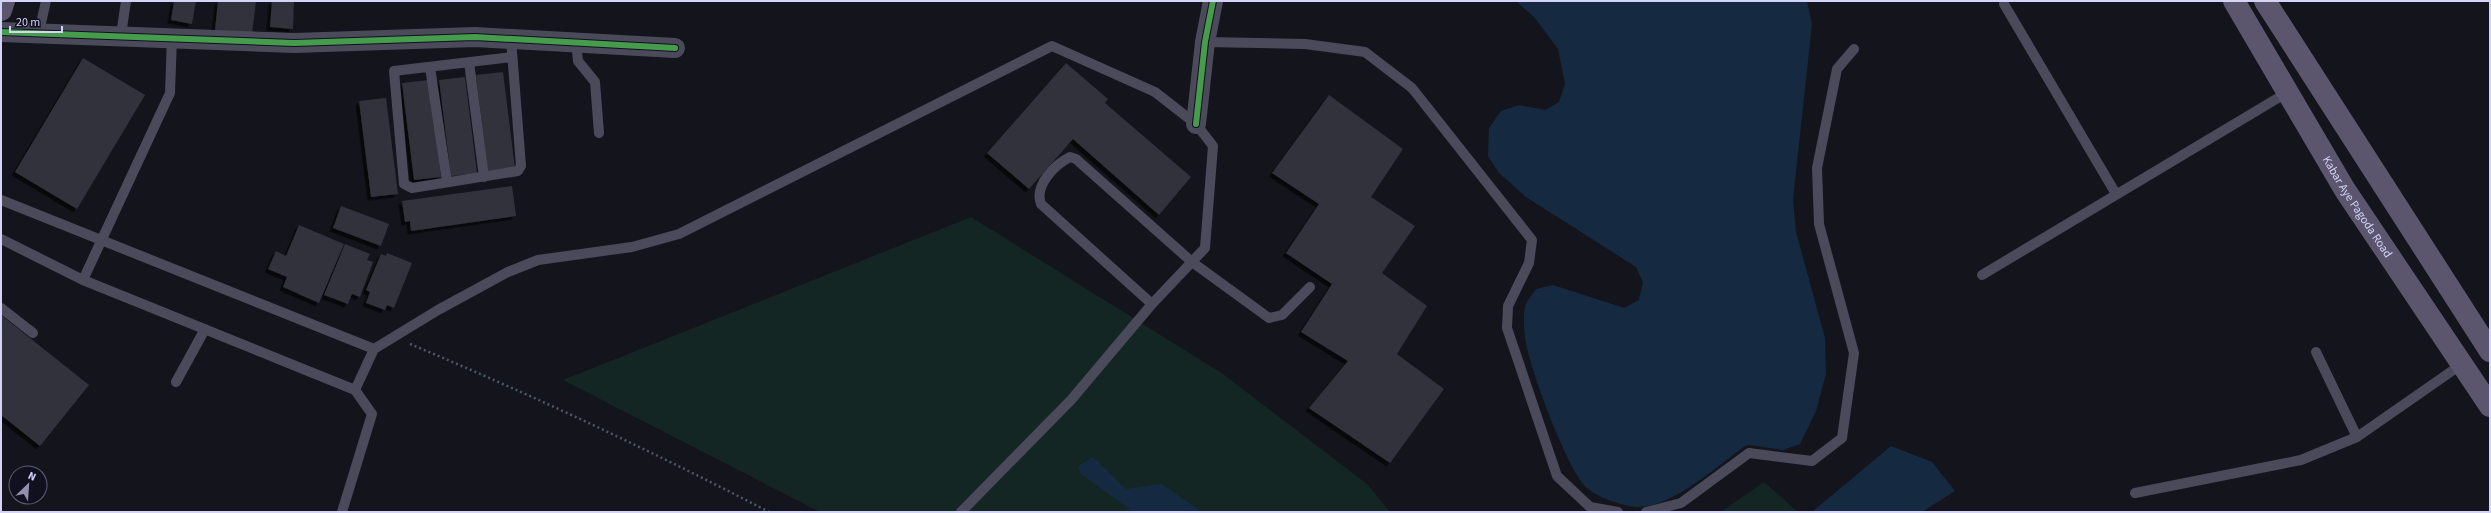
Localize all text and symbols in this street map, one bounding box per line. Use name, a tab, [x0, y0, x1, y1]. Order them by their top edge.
scale bar	[10, 8, 62, 34]
text: 20 m	[16, 14, 40, 31]
street label: Kabar Aye Pagoda Road	[2318, 153, 2397, 261]
north arrow	[8, 465, 48, 505]
text: N	[26, 468, 39, 485]

